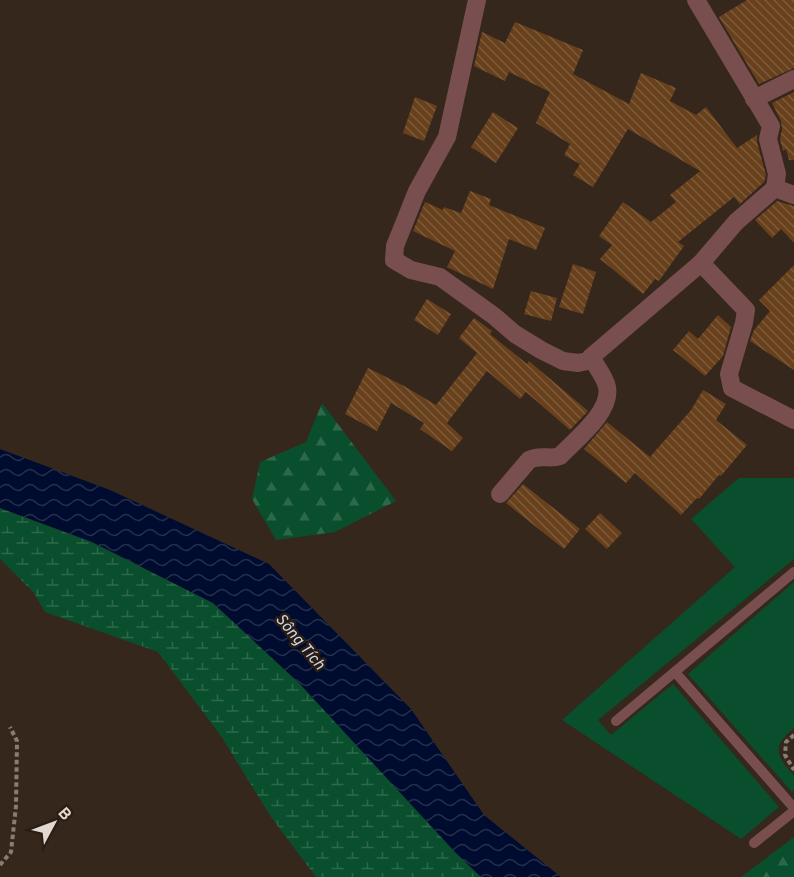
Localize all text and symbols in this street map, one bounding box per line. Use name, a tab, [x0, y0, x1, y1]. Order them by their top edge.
water label: Sông Tích	[270, 610, 329, 675]
north arrow	[24, 793, 84, 853]
text: B	[53, 804, 75, 825]

